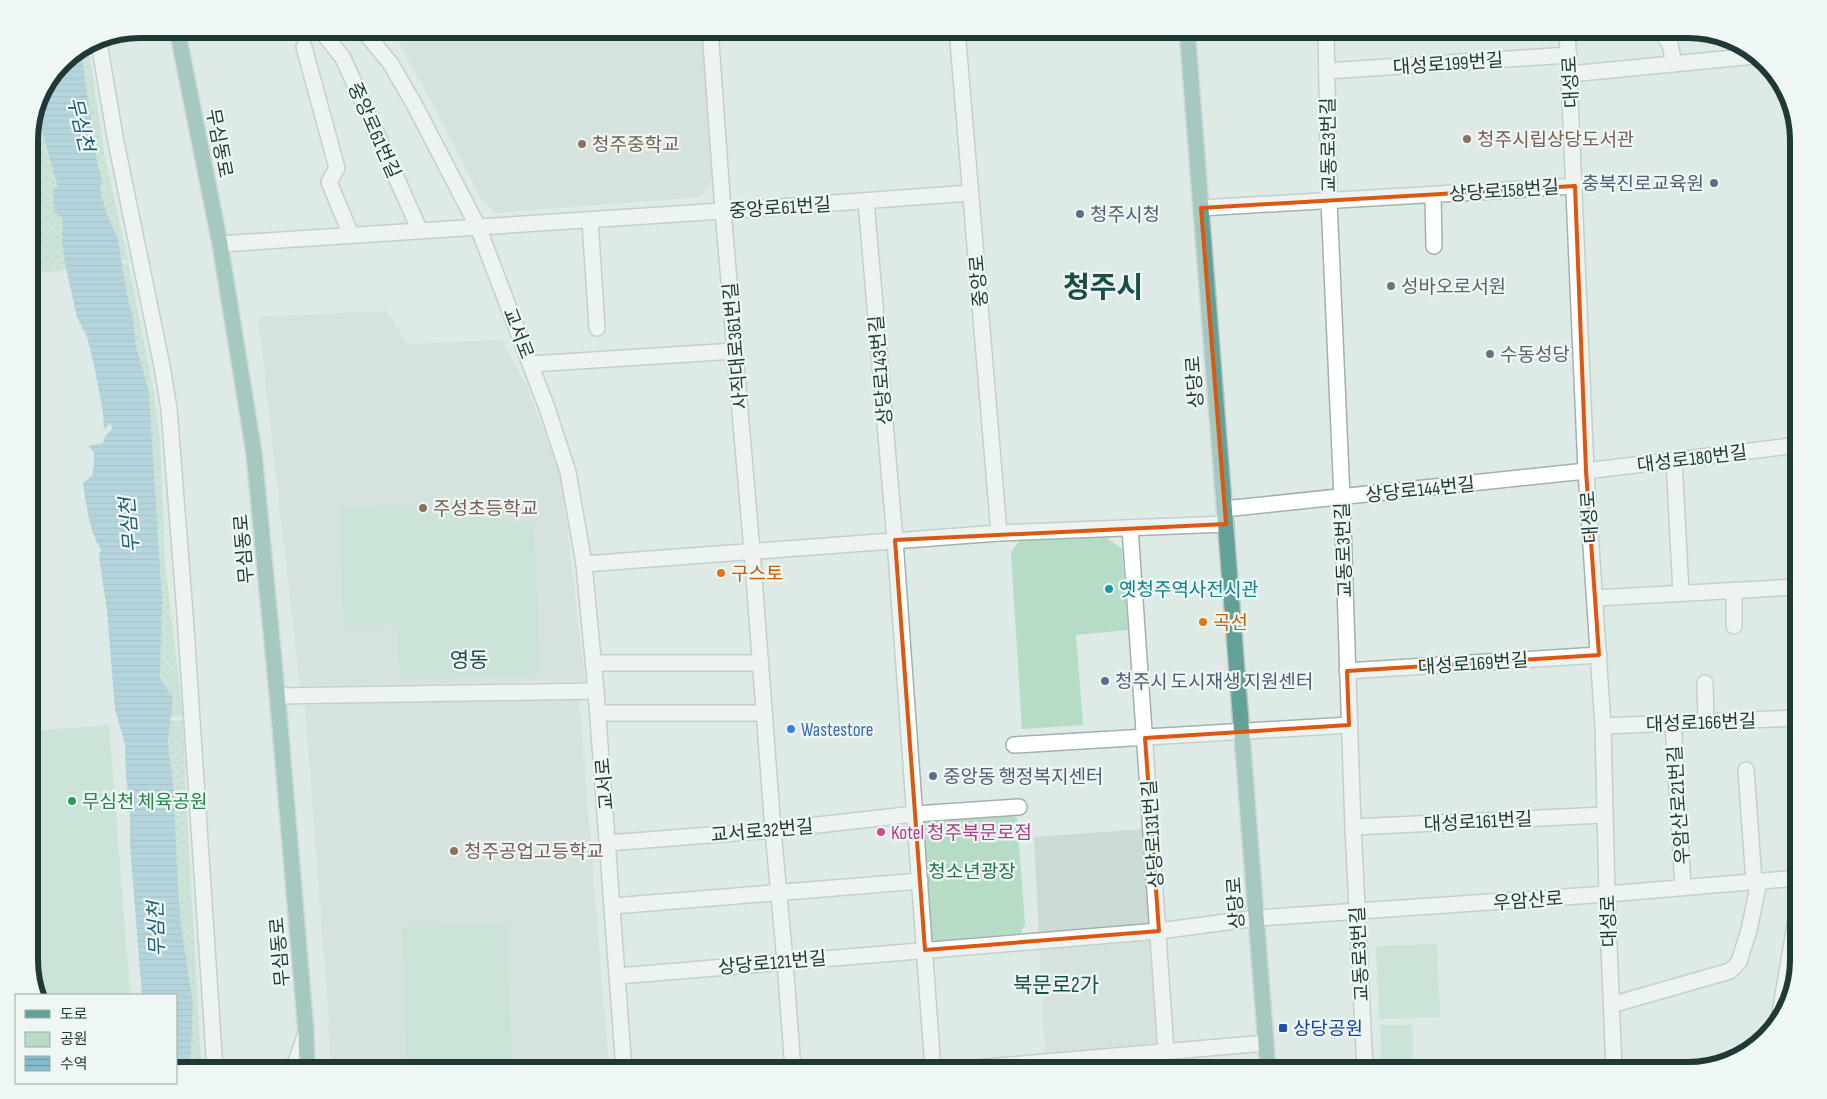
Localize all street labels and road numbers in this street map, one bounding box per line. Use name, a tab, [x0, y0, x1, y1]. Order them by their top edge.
street label: 대성로199번길	[1392, 49, 1504, 80]
street label: 대성로	[1559, 55, 1584, 109]
street label: 중앙로61번길	[342, 79, 405, 182]
street label: 교동로3번길	[1317, 97, 1342, 193]
street label: 무심동로	[201, 107, 236, 180]
street label: 상당로158번길	[1448, 176, 1560, 207]
street label: 중앙로61번길	[728, 193, 832, 224]
street label: 중앙로	[966, 254, 993, 308]
street label: 사직대로361번길	[719, 281, 754, 411]
street label: 교서로	[497, 305, 538, 362]
street label: 상당로143번길	[865, 314, 898, 426]
street label: 상당로	[1182, 355, 1209, 409]
street label: 대성로180번길	[1636, 441, 1749, 478]
street label: 상당로144번길	[1364, 473, 1476, 508]
street label: 대성로	[1577, 490, 1604, 544]
street label: 교동로3번길	[1331, 502, 1358, 598]
street label: 무심동로	[230, 513, 259, 585]
street label: 대성로169번길	[1417, 649, 1529, 680]
street label: 대성로166번길	[1645, 710, 1757, 737]
street label: 우암산로21번길	[1664, 745, 1695, 865]
street label: 교서로	[592, 757, 619, 811]
street label: 상당로131번길	[1138, 779, 1169, 889]
street label: 대성로161번길	[1423, 808, 1533, 837]
street label: 교서로32번길	[710, 816, 815, 847]
street label: 상당로	[1223, 876, 1250, 930]
street label: 우암산로	[1492, 888, 1564, 915]
street label: 대성로	[1597, 894, 1622, 948]
street label: 교동로3번길	[1347, 906, 1374, 1002]
street label: 무심동로	[266, 916, 295, 988]
street label: 상당로121번길	[717, 947, 827, 980]

